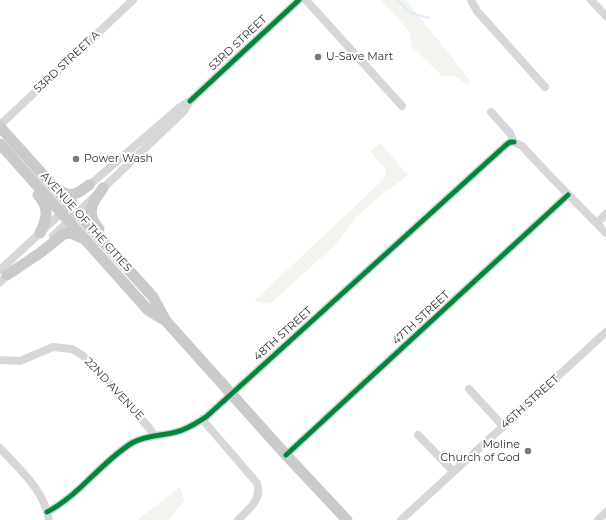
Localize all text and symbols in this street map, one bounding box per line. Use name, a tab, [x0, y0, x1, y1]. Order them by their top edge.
street label: 53RD STREET	[206, 13, 270, 73]
street label: 53RD STREET A	[31, 28, 103, 96]
place label: U-Save Mart	[326, 50, 393, 64]
marker: U-Save Mart	[313, 52, 323, 62]
place label: Power Wash	[84, 152, 153, 166]
marker: Power Wash	[71, 154, 81, 164]
street label: AVENUE OF THE CITIES	[38, 169, 134, 275]
street label: 47TH STREET	[390, 288, 452, 348]
street label: 48TH STREET	[251, 304, 315, 364]
street label: 22ND AVENUE	[82, 355, 146, 423]
street label: 46TH STREET	[498, 372, 562, 432]
place label: Moline Church of God	[440, 438, 520, 464]
marker: Moline Church of God	[523, 446, 533, 456]

